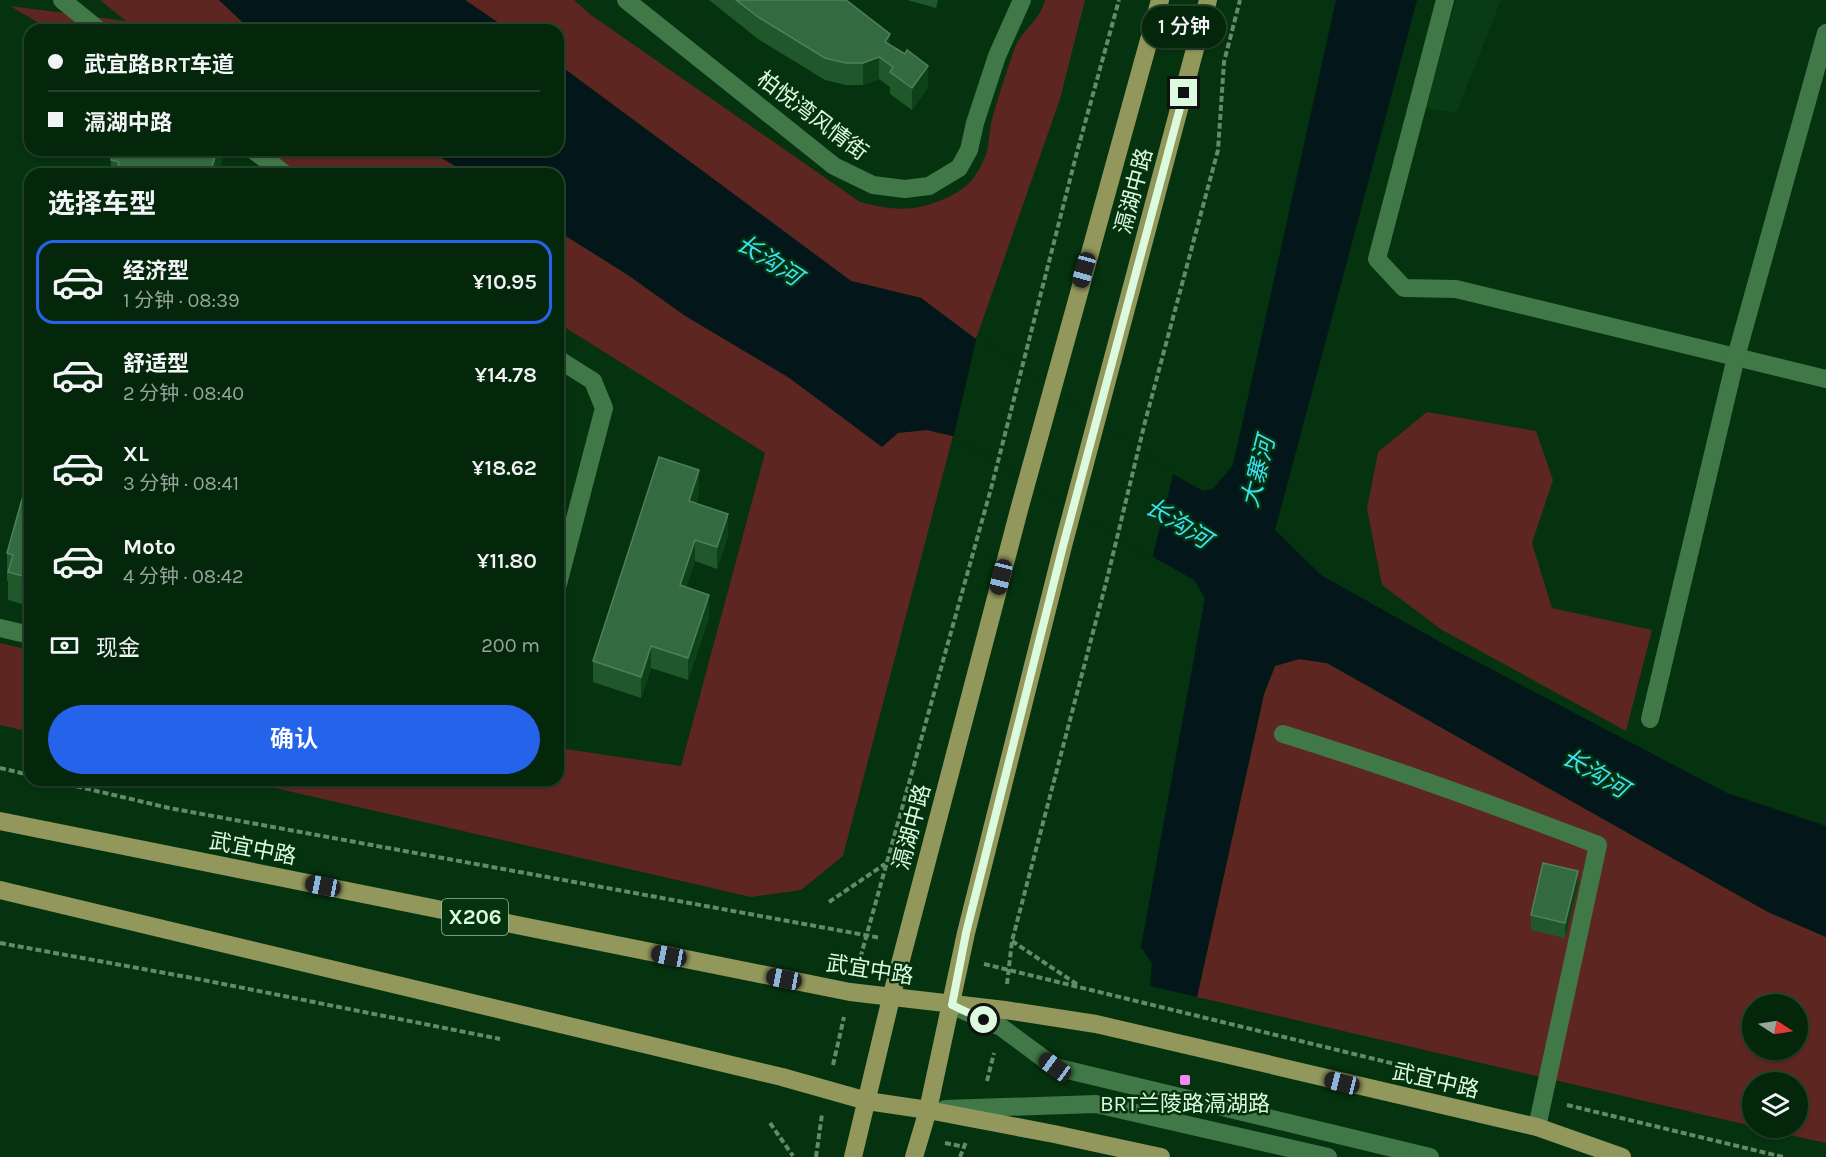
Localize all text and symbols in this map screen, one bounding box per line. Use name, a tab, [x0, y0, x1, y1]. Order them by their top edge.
callout: 1 分钟	[1142, 6, 1226, 48]
text: 1 分钟	[1158, 15, 1210, 38]
text: 武宜路BRT车道	[84, 52, 234, 78]
street label: 柏悦湾风情街	[752, 66, 873, 166]
route end	[1170, 79, 1197, 106]
text: 滆湖中路	[84, 110, 172, 136]
street label: 滆湖中路	[1110, 145, 1158, 237]
text: 选择车型	[48, 188, 156, 220]
water label: 长沟河	[731, 229, 810, 294]
car	[1070, 250, 1098, 290]
icon: car	[51, 255, 105, 309]
text: 经济型	[123, 258, 189, 284]
text: ¥10.95	[473, 269, 537, 295]
text: 1 分钟 · 08:39	[123, 289, 240, 312]
icon: car	[51, 348, 105, 402]
text: 舒适型	[123, 351, 189, 377]
text: ¥14.78	[474, 362, 537, 388]
text: 2 分钟 · 08:40	[123, 382, 244, 405]
water label: 大寨河	[1236, 430, 1281, 510]
icon: car	[51, 441, 105, 495]
text: XL	[123, 441, 149, 467]
text: ¥18.62	[472, 455, 537, 481]
text: 3 分钟 · 08:41	[123, 472, 239, 495]
water label: 长沟河	[1140, 492, 1219, 556]
icon: car	[51, 534, 105, 588]
text: Moto	[123, 534, 176, 560]
text: ¥11.80	[477, 548, 537, 574]
car	[988, 557, 1014, 597]
text: 4 分钟 · 08:42	[123, 565, 244, 588]
icon: cash	[48, 629, 81, 662]
text: 200 m	[481, 634, 540, 657]
text: 现金	[96, 635, 140, 661]
button: 确认	[48, 705, 540, 774]
water label: 长沟河	[1557, 742, 1636, 806]
street label: 滆湖中路	[888, 781, 936, 873]
street label: 武宜中路	[207, 828, 298, 870]
car	[304, 874, 342, 898]
road number: X206	[442, 899, 508, 935]
car	[650, 944, 688, 968]
street label: 武宜中路	[824, 950, 915, 990]
car	[765, 967, 803, 991]
north arrow	[1742, 994, 1808, 1060]
map controls	[1742, 994, 1808, 1138]
route start	[970, 1006, 997, 1033]
car	[1035, 1049, 1075, 1085]
street label: 武宜中路	[1390, 1058, 1482, 1104]
car	[1322, 1070, 1362, 1096]
button: layers	[1742, 1072, 1808, 1138]
marker: BRT兰陵路滆湖路	[1178, 1073, 1192, 1087]
place label: BRT兰陵路滆湖路	[1100, 1091, 1270, 1117]

